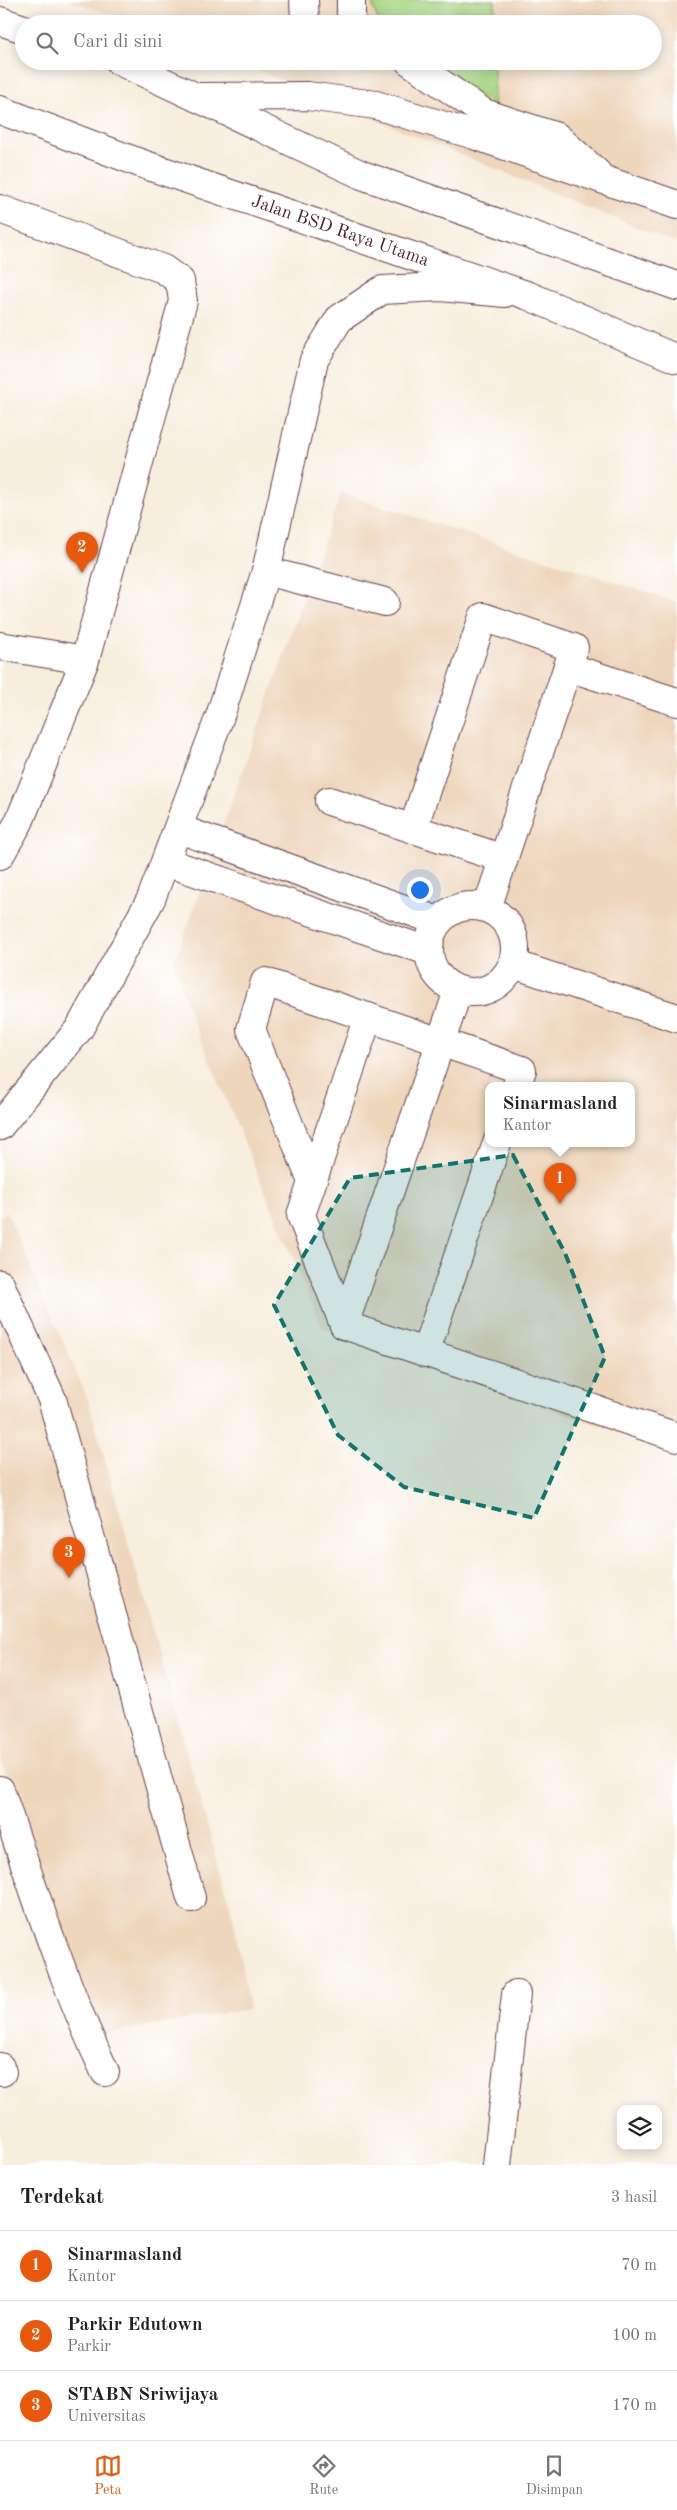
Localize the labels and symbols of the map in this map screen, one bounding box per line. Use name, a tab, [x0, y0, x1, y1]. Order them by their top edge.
street label: Jalan BSD Raya Utama	[249, 192, 431, 270]
pin: 2	[66, 532, 98, 573]
your location	[407, 877, 433, 903]
pin: 1	[544, 1163, 576, 1204]
pin: 3	[53, 1537, 85, 1578]

